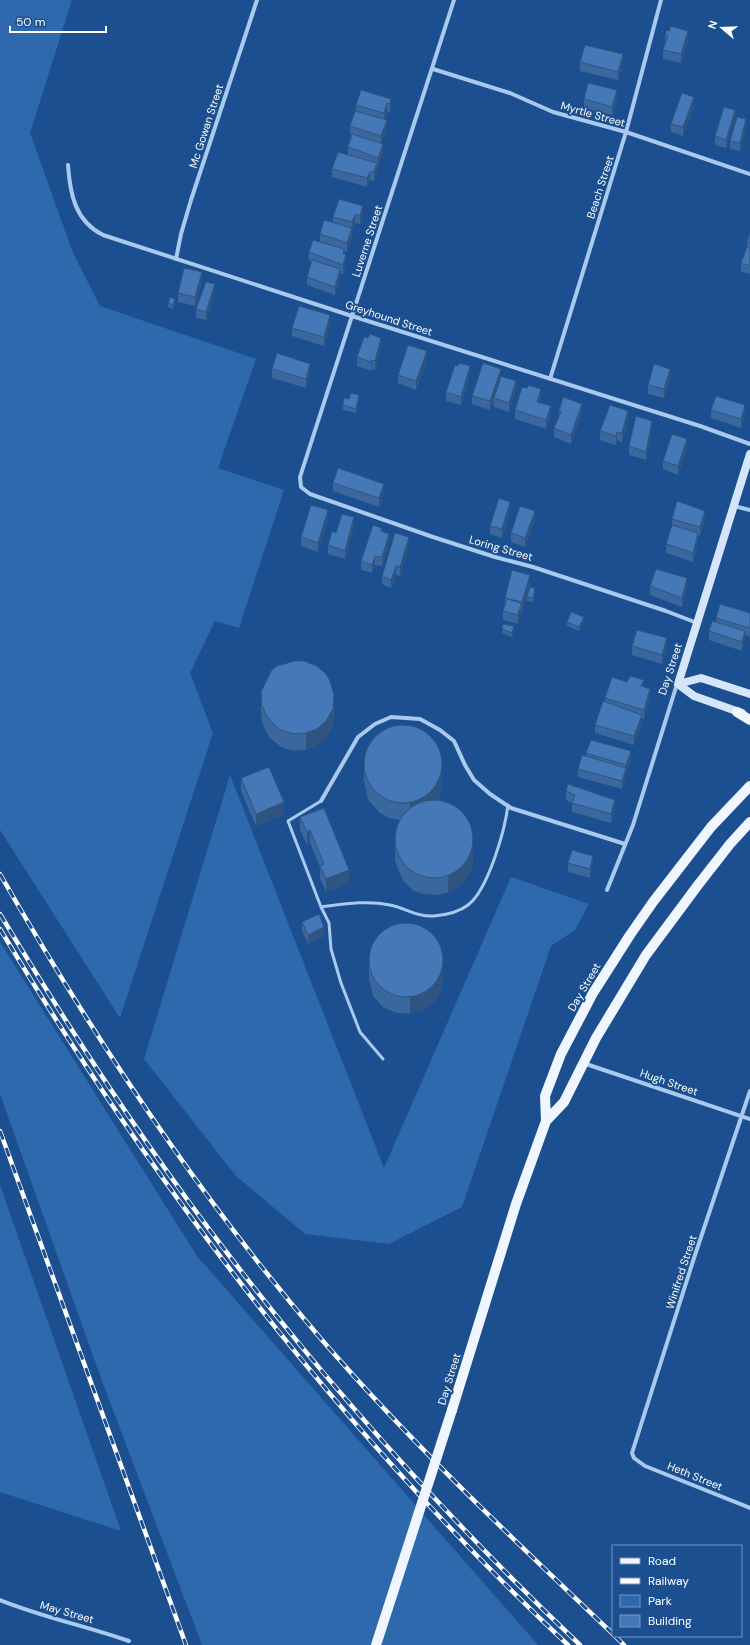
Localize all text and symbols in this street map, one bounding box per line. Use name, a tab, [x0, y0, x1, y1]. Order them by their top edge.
scale bar	[10, 8, 106, 34]
north arrow	[702, 8, 742, 48]
text: 50 m	[16, 14, 45, 30]
text: N	[705, 19, 720, 31]
street label: Mc Gowan Street	[186, 82, 226, 170]
street label: Myrtle Street	[559, 98, 627, 130]
street label: Beach Street	[583, 154, 617, 220]
street label: Luverne Street	[349, 203, 385, 279]
street label: Greyhound Street	[344, 297, 434, 339]
street label: Loring Street	[468, 532, 534, 564]
street label: Day Street	[655, 641, 685, 697]
street label: Day Street	[565, 960, 603, 1014]
street label: Hugh Street	[638, 1066, 700, 1098]
street label: Winifred Street	[662, 1233, 700, 1311]
street label: Day Street	[434, 1351, 464, 1407]
street label: Heth Street	[665, 1459, 725, 1493]
legend	[612, 1545, 742, 1637]
text: Road	[648, 1553, 676, 1569]
text: Railway	[648, 1573, 689, 1589]
text: Park	[648, 1593, 672, 1609]
street label: May Street	[38, 1598, 96, 1626]
text: Building	[648, 1613, 692, 1629]

